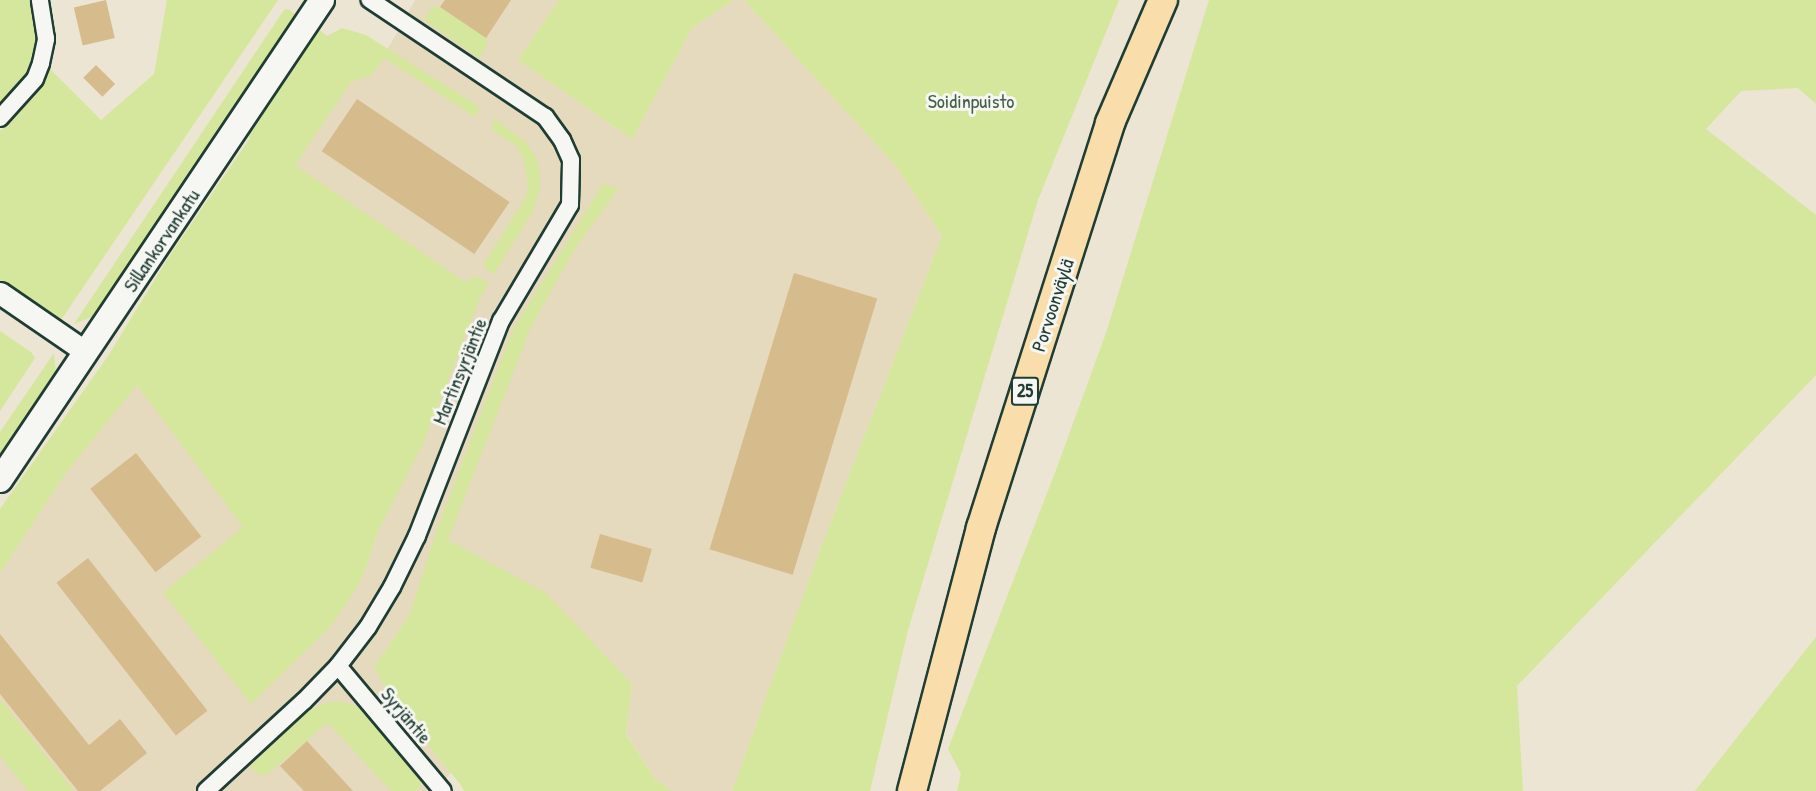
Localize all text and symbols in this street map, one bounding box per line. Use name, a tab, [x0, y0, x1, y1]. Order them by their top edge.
park label: Soidinpuisto	[928, 88, 1014, 112]
street label: Sillankorvankatu	[118, 184, 204, 296]
street label: Porvoonväylä	[1026, 256, 1078, 354]
street label: Martinsyrjäntie	[427, 314, 491, 428]
road number: 25	[1010, 376, 1040, 406]
street label: Syrjäntie	[377, 682, 437, 748]

